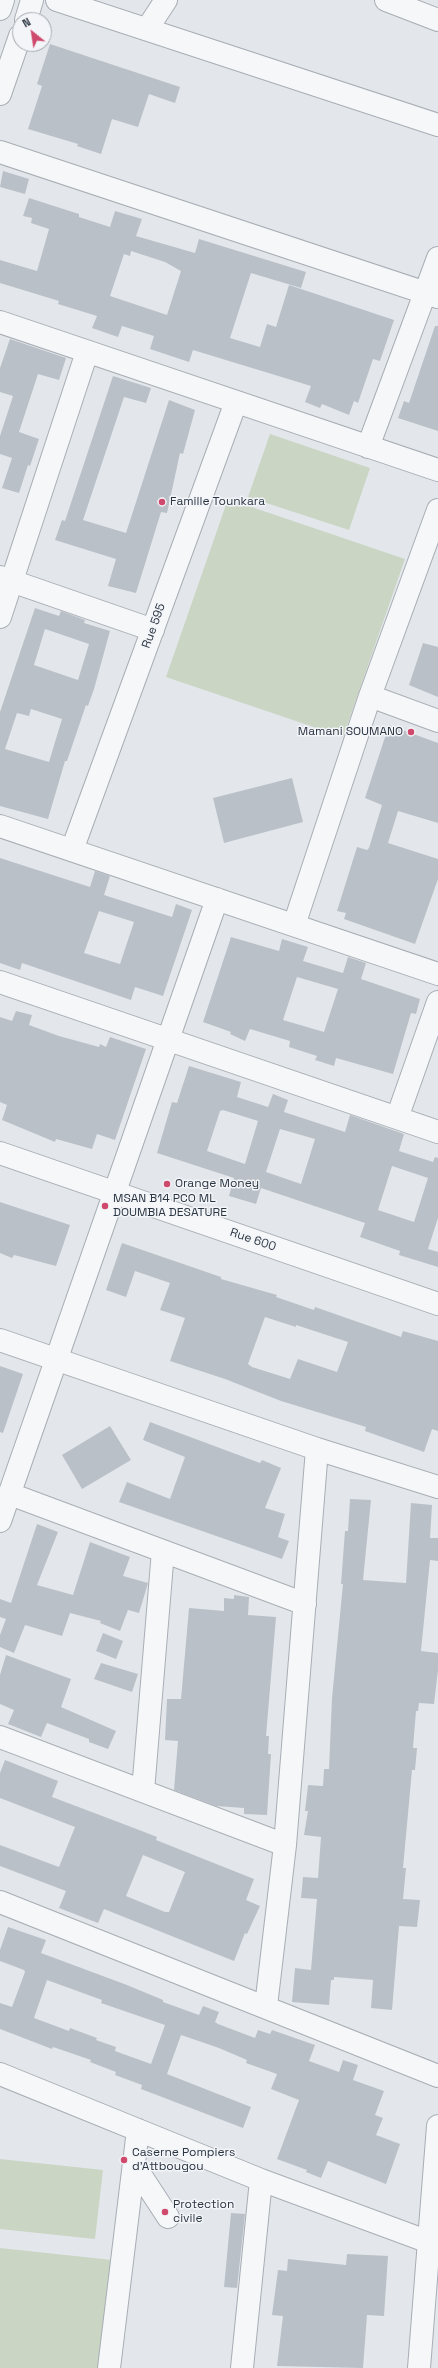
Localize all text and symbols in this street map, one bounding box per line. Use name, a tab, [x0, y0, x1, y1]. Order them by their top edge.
north arrow	[12, 12, 52, 52]
text: N	[20, 15, 33, 30]
place label: Famille Tounkara	[170, 495, 265, 509]
marker: Famille Tounkara	[157, 497, 167, 507]
street label: Rue 595	[139, 602, 169, 650]
place label: Mamani SOUMANO	[298, 725, 403, 739]
marker: Mamani SOUMANO	[406, 727, 416, 737]
place label: Orange Money	[175, 1177, 259, 1191]
marker: Orange Money	[162, 1179, 172, 1189]
place label: MSAN B14 PCO ML DOUMBIA DESATURE	[113, 1192, 227, 1220]
marker: MSAN B14 PCO ML DOUMBIA DESATURE	[100, 1201, 110, 1211]
street label: Rue 600	[228, 1225, 278, 1255]
place label: Caserne Pompiers d'Attbougou	[132, 2146, 235, 2174]
marker: Caserne Pompiers d'Attbougou	[119, 2155, 129, 2165]
place label: Protection civile	[173, 2198, 234, 2226]
marker: Protection civile	[160, 2207, 170, 2217]

